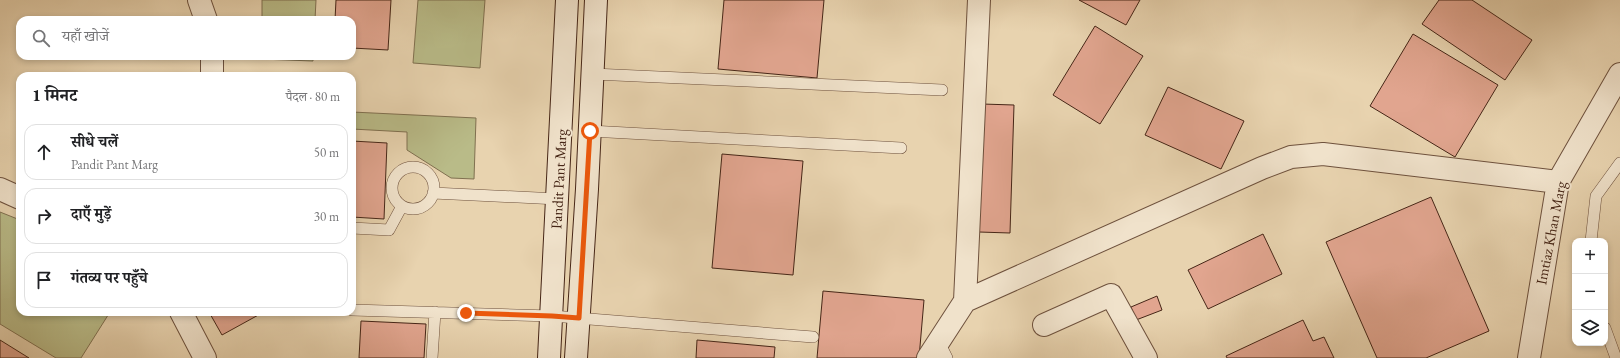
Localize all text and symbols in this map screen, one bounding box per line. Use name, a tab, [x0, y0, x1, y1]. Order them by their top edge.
search box	[16, 16, 356, 60]
text: यहाँ खोजें	[62, 26, 109, 45]
icon: search	[30, 27, 52, 49]
text: 1 मिनट	[32, 84, 77, 106]
text: पैदल · 80 m	[286, 88, 340, 105]
route start	[581, 122, 599, 140]
street label: Pandit Pant Marg	[546, 128, 571, 230]
text: सीधे चलें	[71, 132, 118, 151]
icon: ahead	[33, 141, 55, 163]
text: 50 m	[314, 144, 339, 161]
text: Pandit Pant Marg	[71, 156, 158, 173]
street label: Imtiaz Khan Marg	[1531, 179, 1570, 286]
text: दाएँ मुड़ें	[71, 204, 111, 223]
icon: right	[33, 205, 55, 227]
text: 30 m	[314, 208, 339, 225]
map controls	[1572, 238, 1608, 346]
button: +	[1572, 238, 1608, 274]
text: गंतव्य पर पहुँचे	[71, 268, 148, 287]
icon: arrive	[33, 269, 55, 291]
button: −	[1572, 274, 1608, 310]
route end	[457, 304, 475, 322]
button: layers	[1572, 310, 1608, 346]

